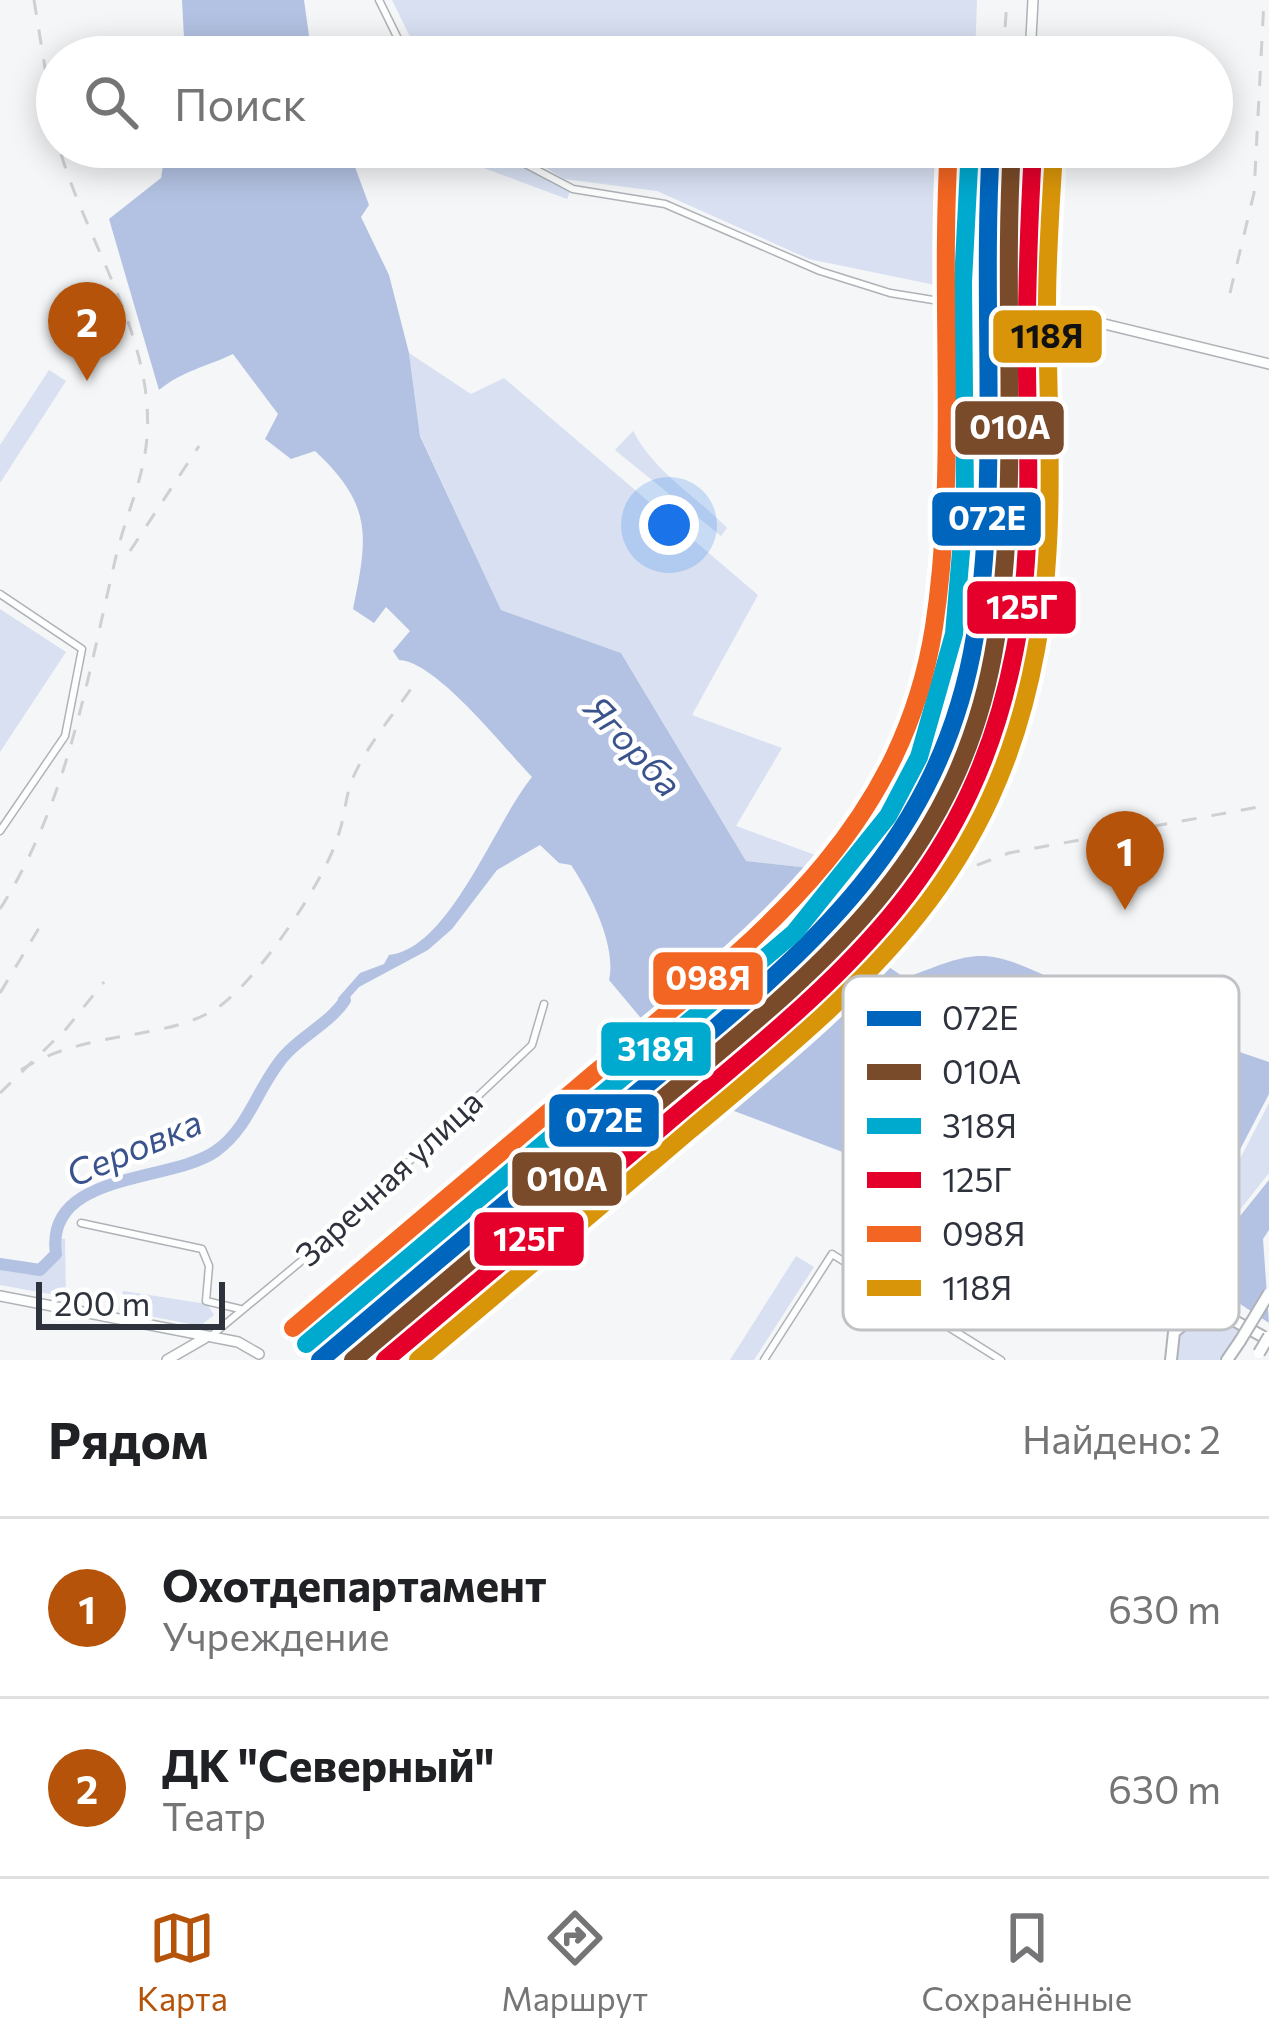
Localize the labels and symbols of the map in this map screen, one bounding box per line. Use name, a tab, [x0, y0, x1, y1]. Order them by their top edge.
pin: 2	[48, 282, 126, 381]
line badge: 118Я	[991, 308, 1104, 365]
text: 118Я	[1011, 314, 1083, 355]
line badge: 010А	[953, 399, 1066, 457]
text: 010А	[969, 405, 1051, 446]
line badge: 072Е	[930, 490, 1043, 548]
your location	[639, 495, 699, 555]
text: 072Е	[948, 496, 1026, 537]
line badge: 125Г	[965, 579, 1078, 636]
text: 125Г	[986, 585, 1058, 626]
water label: Ягорба	[576, 684, 692, 804]
pin: 1	[1086, 811, 1164, 910]
line badge: 098Я	[651, 950, 765, 1007]
text: 098Я	[665, 956, 751, 997]
legend	[843, 976, 1239, 1330]
text: 072Е	[942, 996, 1019, 1037]
line badge: 318Я	[599, 1020, 713, 1078]
text: 318Я	[617, 1027, 695, 1068]
text: 010А	[942, 1050, 1021, 1091]
street label: Заречная улица	[286, 1080, 490, 1274]
line badge: 072Е	[547, 1092, 661, 1149]
water label: Серовка	[59, 1098, 208, 1194]
text: 072Е	[565, 1098, 643, 1139]
text: 318Я	[942, 1104, 1017, 1145]
line badge: 010А	[510, 1150, 624, 1208]
text: 010А	[526, 1157, 608, 1198]
text: 125Г	[942, 1158, 1012, 1199]
line badge: 125Г	[472, 1210, 586, 1268]
text: 098Я	[942, 1212, 1026, 1253]
text: 125Г	[493, 1217, 565, 1258]
text: 118Я	[942, 1266, 1012, 1307]
scale bar	[36, 1276, 225, 1329]

